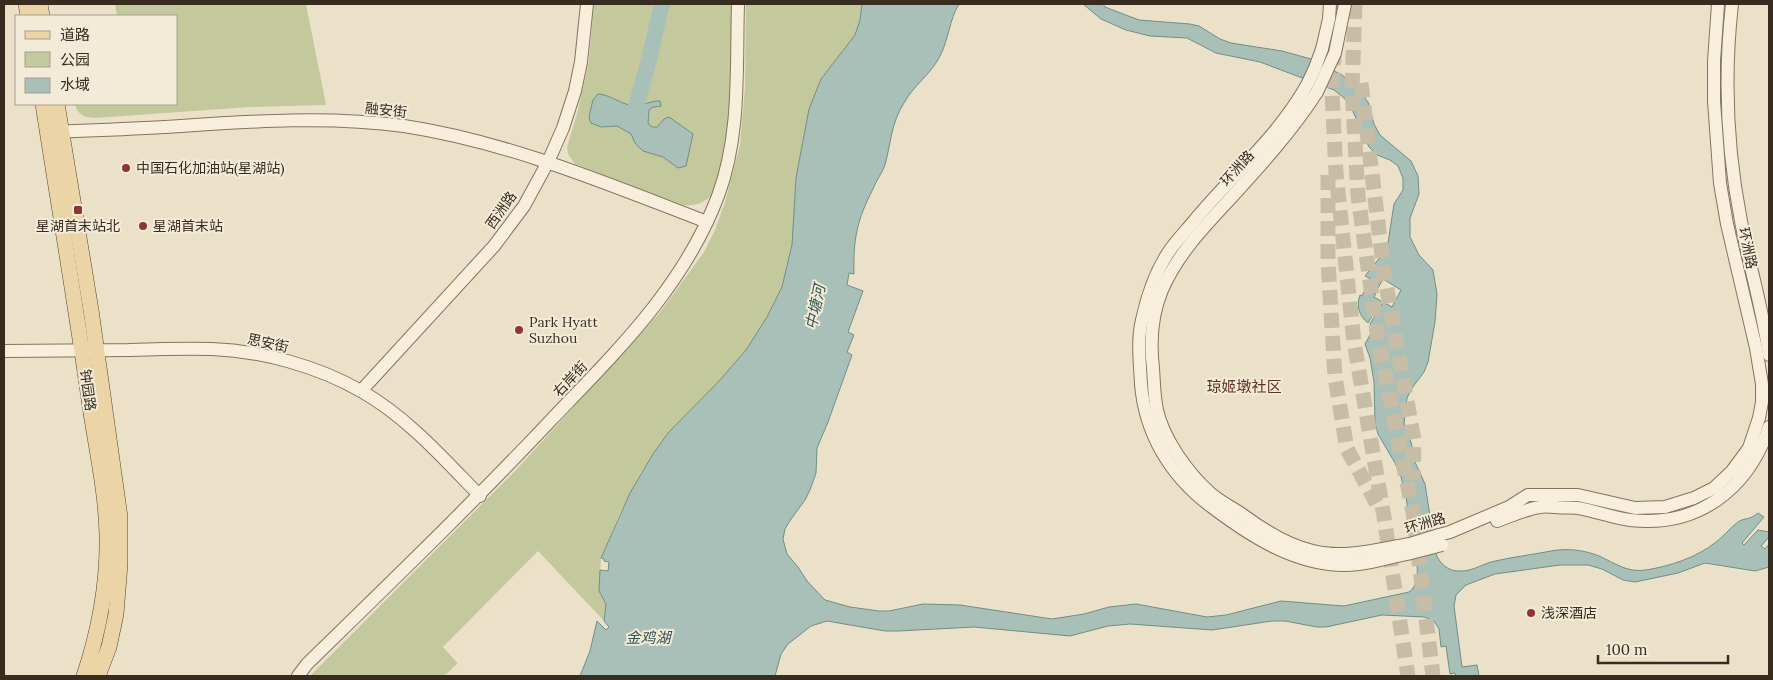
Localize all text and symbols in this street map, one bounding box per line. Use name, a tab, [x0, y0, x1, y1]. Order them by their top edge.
legend	[15, 15, 178, 105]
text: 道路	[60, 25, 90, 44]
text: 公园	[60, 50, 90, 69]
text: 水域	[60, 75, 90, 94]
street label: 融安街	[364, 99, 408, 121]
street label: 环洲路	[1216, 146, 1258, 190]
place label: 中国石化加油站(星湖站)	[136, 159, 285, 177]
marker: 中国石化加油站(星湖站)	[120, 162, 132, 174]
street label: 西洲路	[482, 188, 520, 232]
marker: 星湖首末站北	[72, 204, 84, 216]
place label: 星湖首末站北	[36, 217, 120, 235]
place label: 星湖首末站	[153, 217, 223, 235]
marker: 星湖首末站	[137, 220, 149, 232]
street label: 环洲路	[1735, 226, 1761, 270]
water label: 中塘河	[801, 280, 830, 331]
place label: Park Hyatt Suzhou	[529, 313, 599, 347]
marker: Park Hyatt Suzhou	[513, 324, 525, 336]
street label: 思安街	[246, 330, 290, 356]
street label: 右岸街	[549, 358, 591, 400]
street label: 钟园路	[76, 368, 100, 412]
district label: 琼姬墩社区	[1206, 377, 1282, 396]
street label: 环洲路	[1402, 509, 1448, 537]
place label: 浅深酒店	[1541, 604, 1597, 622]
marker: 浅深酒店	[1525, 607, 1537, 619]
water label: 金鸡湖	[625, 628, 672, 647]
scale bar	[1598, 632, 1728, 664]
text: 100 m	[1606, 640, 1647, 659]

